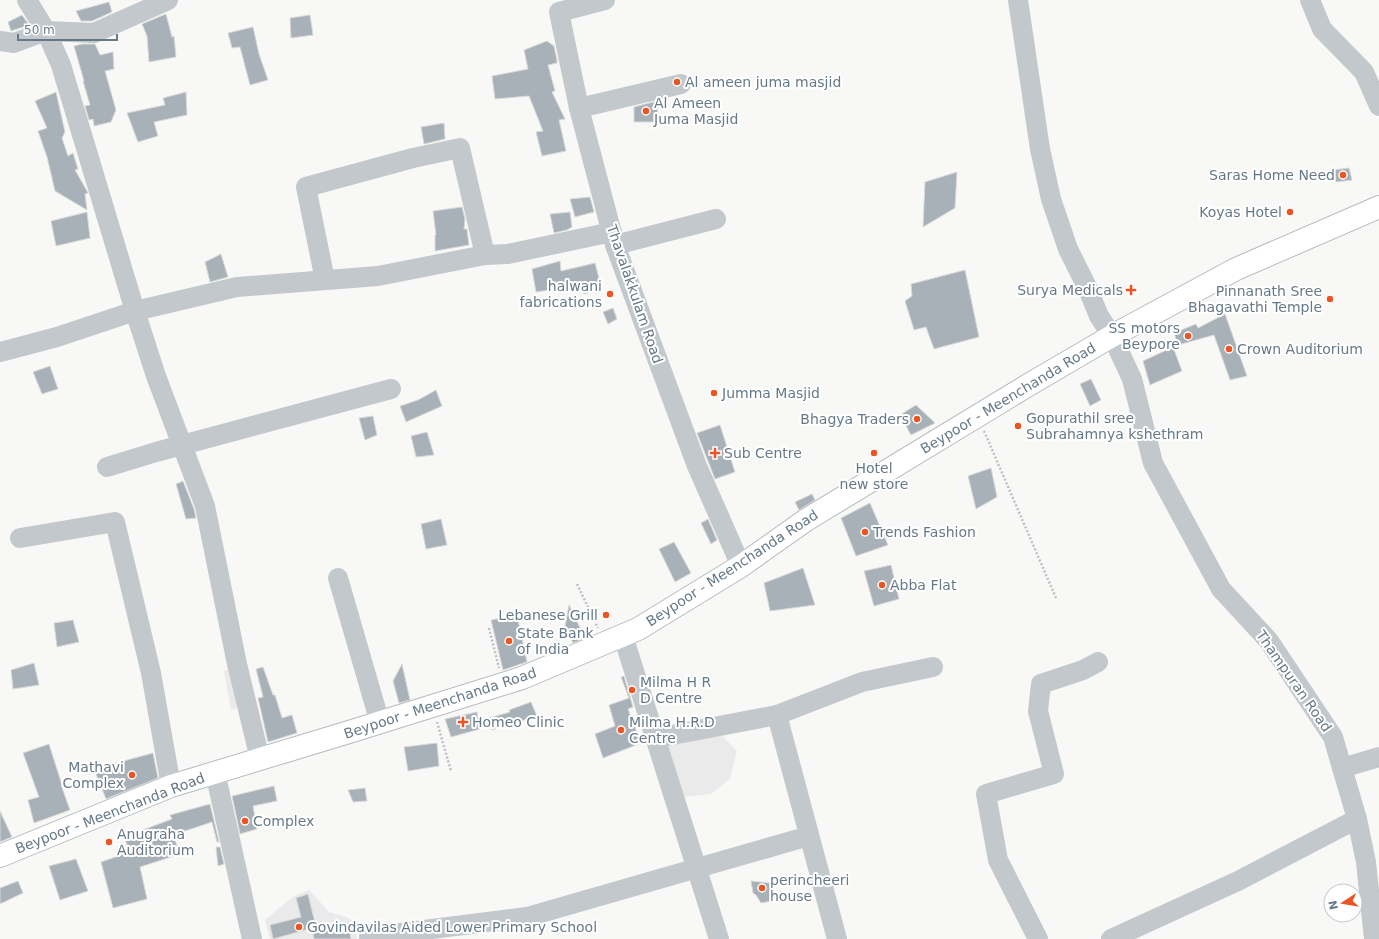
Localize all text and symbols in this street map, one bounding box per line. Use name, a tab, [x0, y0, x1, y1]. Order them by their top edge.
scale bar	[18, 16, 117, 42]
text: 50 m	[24, 23, 55, 37]
place label: Al ameen juma masjid	[685, 74, 841, 90]
marker: Al ameen juma masjid	[672, 77, 682, 87]
place label: Al Ameen Juma Masjid	[653, 95, 738, 127]
marker: Al Ameen Juma Masjid	[641, 106, 651, 116]
place label: Saras Home Need	[1209, 167, 1335, 183]
marker: Saras Home Need	[1338, 170, 1348, 180]
place label: Koyas Hotel	[1199, 204, 1282, 220]
marker: Koyas Hotel	[1285, 207, 1295, 217]
street label: Thavalakkulam Road	[603, 222, 666, 365]
place label: halwani fabrications	[520, 278, 602, 310]
place label: Surya Medicals	[1017, 282, 1123, 298]
place label: Pinnanath Sree Bhagavathi Temple	[1188, 283, 1322, 315]
marker: Surya Medicals	[1126, 285, 1136, 295]
marker: halwani fabrications	[605, 289, 615, 299]
marker: Pinnanath Sree Bhagavathi Temple	[1325, 294, 1335, 304]
place label: SS motors Beypore	[1108, 320, 1180, 352]
marker: SS motors Beypore	[1183, 331, 1193, 341]
street label: Beypoor - Meenchanda Road	[918, 339, 1098, 457]
place label: Crown Auditorium	[1237, 341, 1363, 357]
marker: Crown Auditorium	[1224, 344, 1234, 354]
place label: Jumma Masjid	[721, 385, 820, 401]
marker: Jumma Masjid	[709, 388, 719, 398]
place label: Gopurathil sree Subrahamnya kshethram	[1026, 410, 1203, 442]
place label: Bhagya Traders	[800, 411, 909, 427]
marker: Bhagya Traders	[912, 414, 922, 424]
marker: Gopurathil sree Subrahamnya kshethram	[1013, 421, 1023, 431]
place label: Sub Centre	[724, 445, 802, 461]
marker: Sub Centre	[709, 447, 721, 459]
marker: Hotel new store	[869, 448, 879, 458]
place label: Hotel new store	[840, 460, 908, 492]
street label: Beypoor - Meenchanda Road	[643, 506, 821, 630]
place label: Trends Fashion	[872, 524, 976, 540]
marker: Trends Fashion	[860, 527, 870, 537]
place label: Abba Flat	[890, 577, 957, 593]
marker: Abba Flat	[877, 580, 887, 590]
place label: Lebanese Grill	[498, 607, 598, 623]
marker: Lebanese Grill	[601, 610, 611, 620]
place label: State Bank of India	[517, 625, 595, 657]
street label: Thampuran Road	[1252, 626, 1335, 735]
marker: State Bank of India	[504, 636, 514, 646]
street label: Beypoor - Meenchanda Road	[342, 664, 538, 742]
place label: Milma H R D Centre	[640, 674, 712, 706]
marker: Milma H R D Centre	[627, 685, 637, 695]
place label: Homeo Clinic	[472, 714, 564, 730]
place label: Milma H.R.D Centre	[629, 714, 715, 746]
marker: Homeo Clinic	[457, 716, 469, 728]
marker: Milma H.R.D Centre	[616, 725, 626, 735]
place label: Mathavi Complex	[63, 759, 124, 791]
street label: Beypoor - Meenchanda Road	[13, 769, 207, 857]
marker: Mathavi Complex	[127, 770, 137, 780]
place label: Complex	[253, 813, 314, 829]
marker: Complex	[240, 816, 250, 826]
place label: Anugraha Auditorium	[117, 826, 194, 858]
marker: Anugraha Auditorium	[104, 837, 114, 847]
place label: perincheeri house	[770, 872, 849, 904]
marker: perincheeri house	[757, 883, 767, 893]
north arrow	[1323, 883, 1363, 923]
text: N	[1326, 899, 1341, 911]
place label: Govindavilas Aided Lower Primary School	[307, 919, 597, 935]
marker: Govindavilas Aided Lower Primary School	[294, 922, 304, 932]

